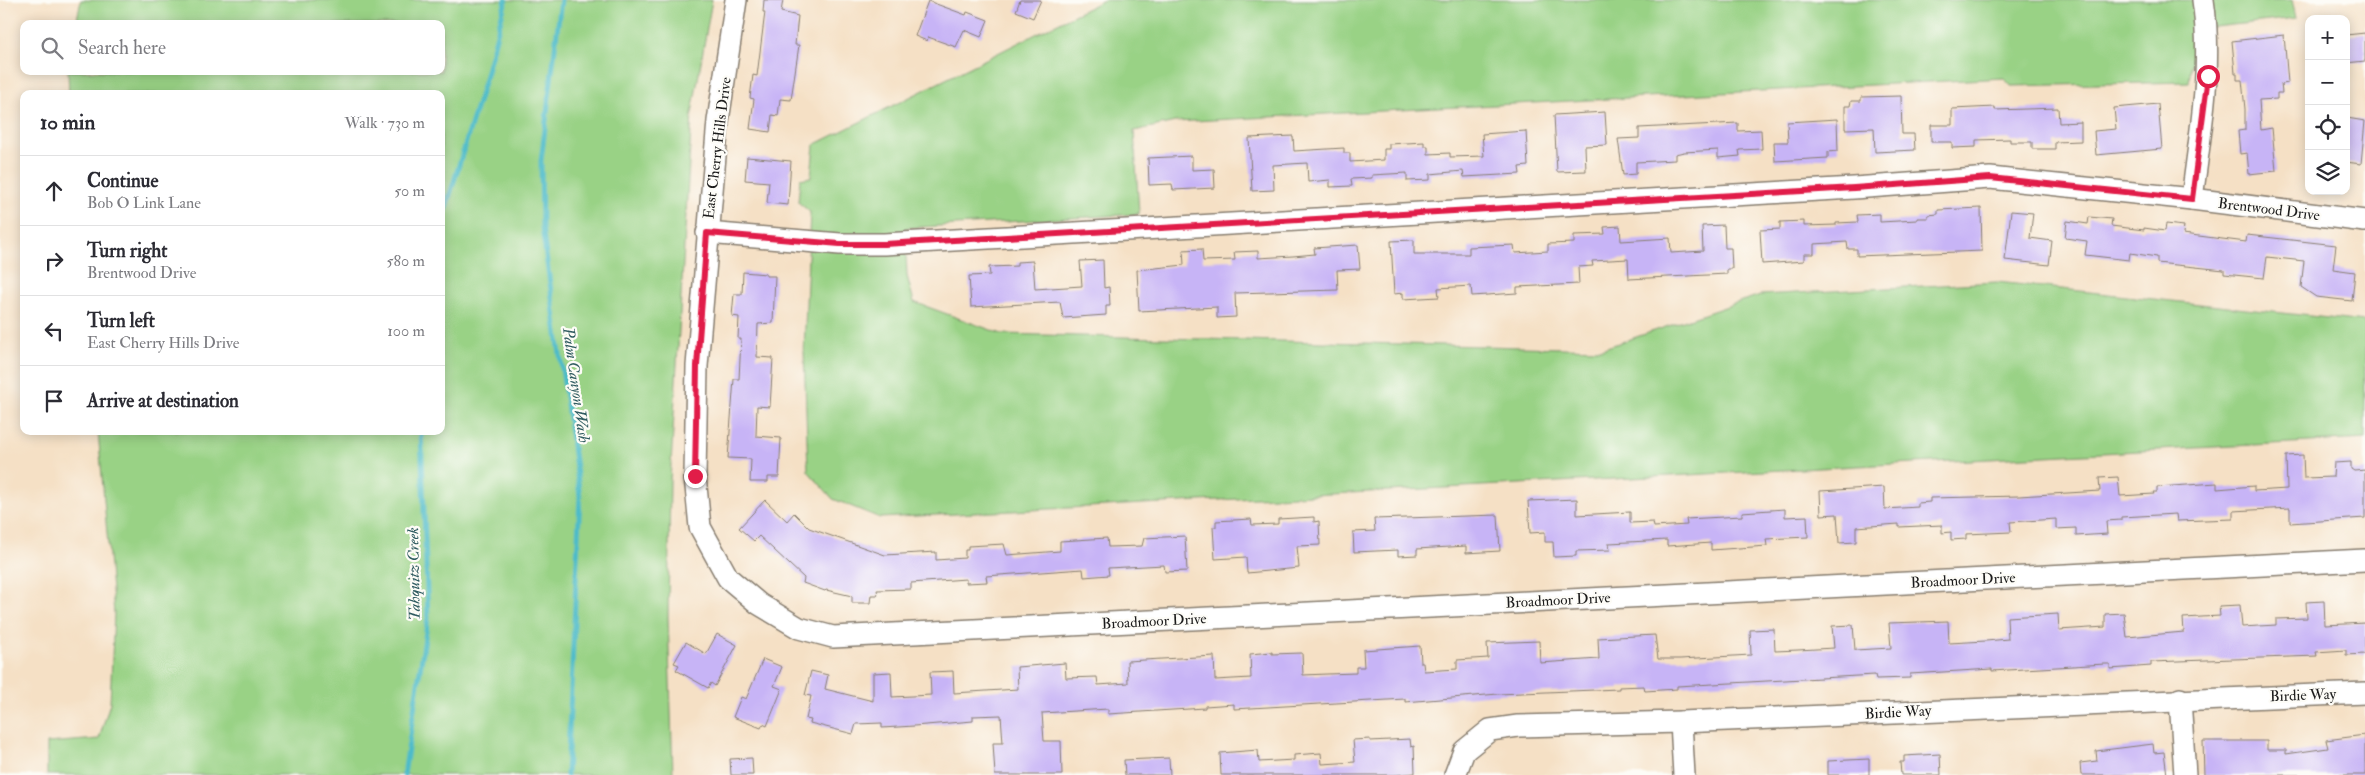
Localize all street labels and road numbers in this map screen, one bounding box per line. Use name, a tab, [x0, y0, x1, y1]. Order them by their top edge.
street label: East Cherry Hills Drive	[699, 76, 736, 220]
street label: Brentwood Drive	[2217, 194, 2321, 225]
street label: Broadmoor Drive	[1910, 568, 2016, 593]
street label: Broadmoor Drive	[1505, 588, 1611, 613]
street label: Broadmoor Drive	[1101, 609, 1207, 634]
street label: Birdie Way	[2269, 685, 2337, 706]
street label: Birdie Way	[1864, 701, 1932, 724]

